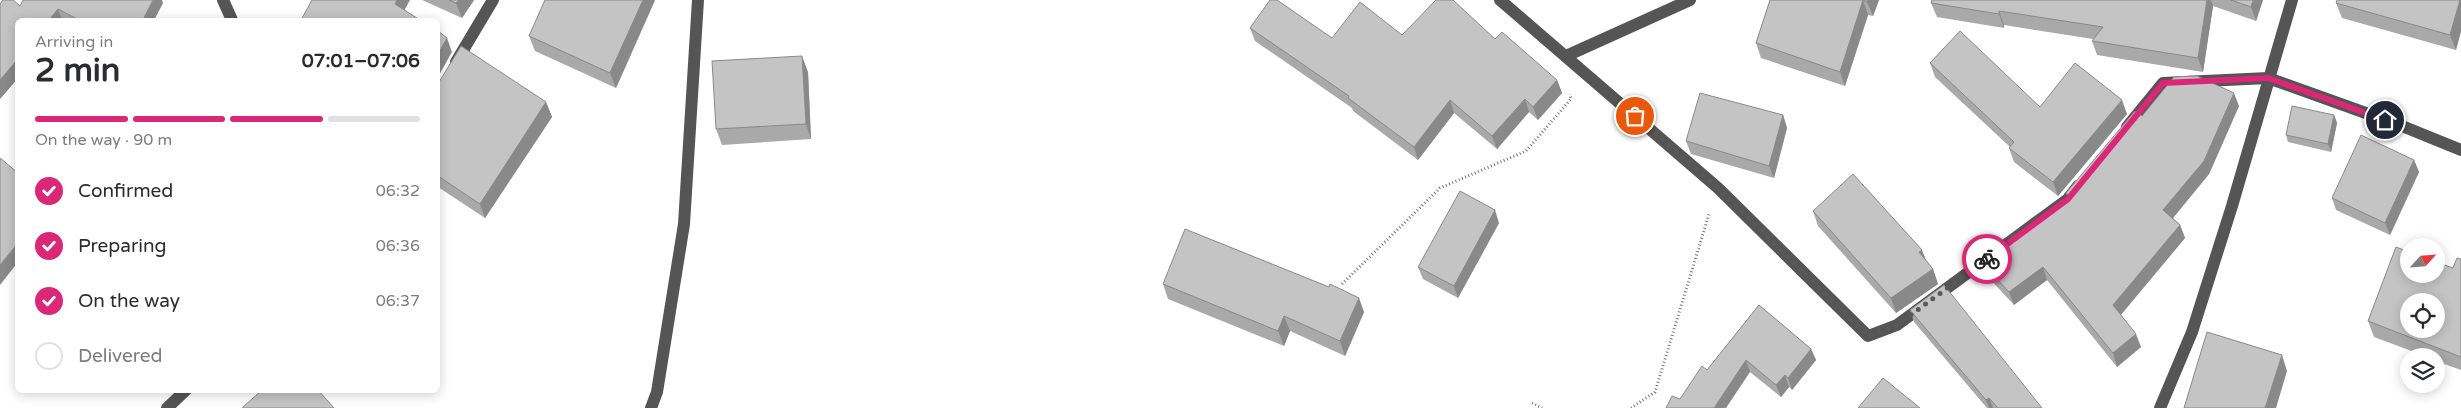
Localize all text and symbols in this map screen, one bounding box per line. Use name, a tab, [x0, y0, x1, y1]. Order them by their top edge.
text: Arriving in	[35, 32, 113, 52]
text: 07:01–07:06	[302, 50, 420, 72]
text: 2 min	[35, 52, 120, 90]
pin	[1614, 95, 1656, 137]
pin	[2364, 99, 2406, 141]
icon: bag	[1621, 102, 1649, 130]
icon: home	[2371, 106, 2399, 134]
text: On the way · 90 m	[35, 130, 172, 150]
icon: check	[35, 177, 63, 205]
text: Confirmed	[78, 180, 173, 202]
text: 06:32	[376, 181, 420, 201]
icon: check	[35, 232, 63, 260]
courier	[1962, 234, 2012, 284]
text: Preparing	[78, 235, 167, 257]
text: 06:36	[376, 236, 420, 256]
north arrow	[2400, 238, 2445, 282]
map controls	[2400, 238, 2445, 393]
icon: bike	[1973, 245, 2001, 273]
icon: check	[35, 287, 63, 315]
text: On the way	[78, 290, 180, 312]
text: 06:37	[376, 291, 420, 311]
button: locate	[2400, 293, 2445, 338]
text: Delivered	[78, 345, 163, 367]
button: layers	[2400, 348, 2445, 393]

